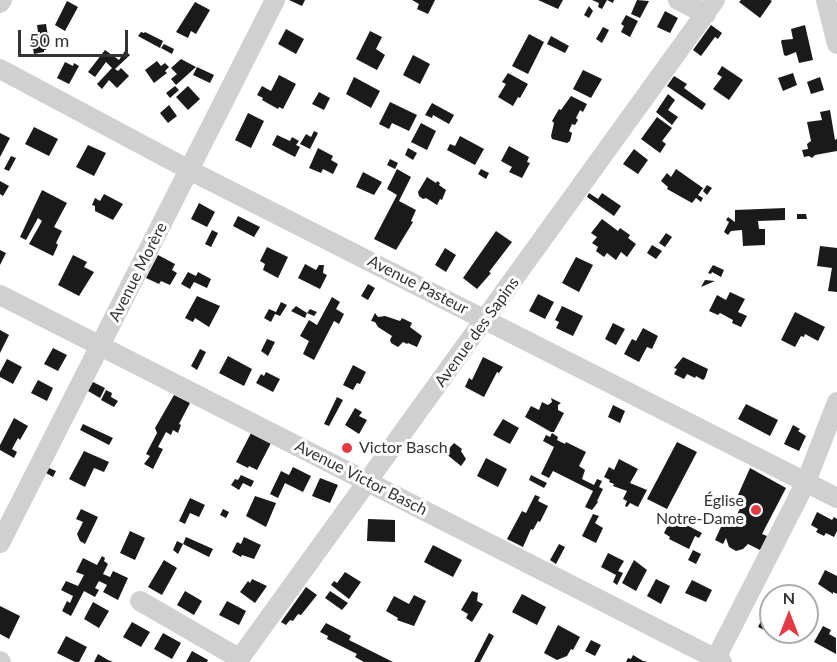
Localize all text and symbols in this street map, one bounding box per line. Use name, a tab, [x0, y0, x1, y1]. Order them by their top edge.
scale bar	[21, 18, 130, 56]
text: 50 m	[29, 29, 69, 51]
street label: Avenue Morère	[105, 219, 171, 325]
street label: Avenue Pasteur	[365, 251, 471, 319]
street label: Avenue des Sapins	[431, 273, 523, 391]
street label: Avenue Victor Basch	[292, 436, 430, 520]
place label: Victor Basch	[359, 438, 448, 458]
marker: Victor Basch	[340, 441, 354, 455]
place label: Église Notre-Dame	[656, 491, 744, 529]
marker: Église Notre-Dame	[749, 503, 763, 517]
north arrow	[759, 584, 819, 644]
text: N	[783, 588, 795, 607]

